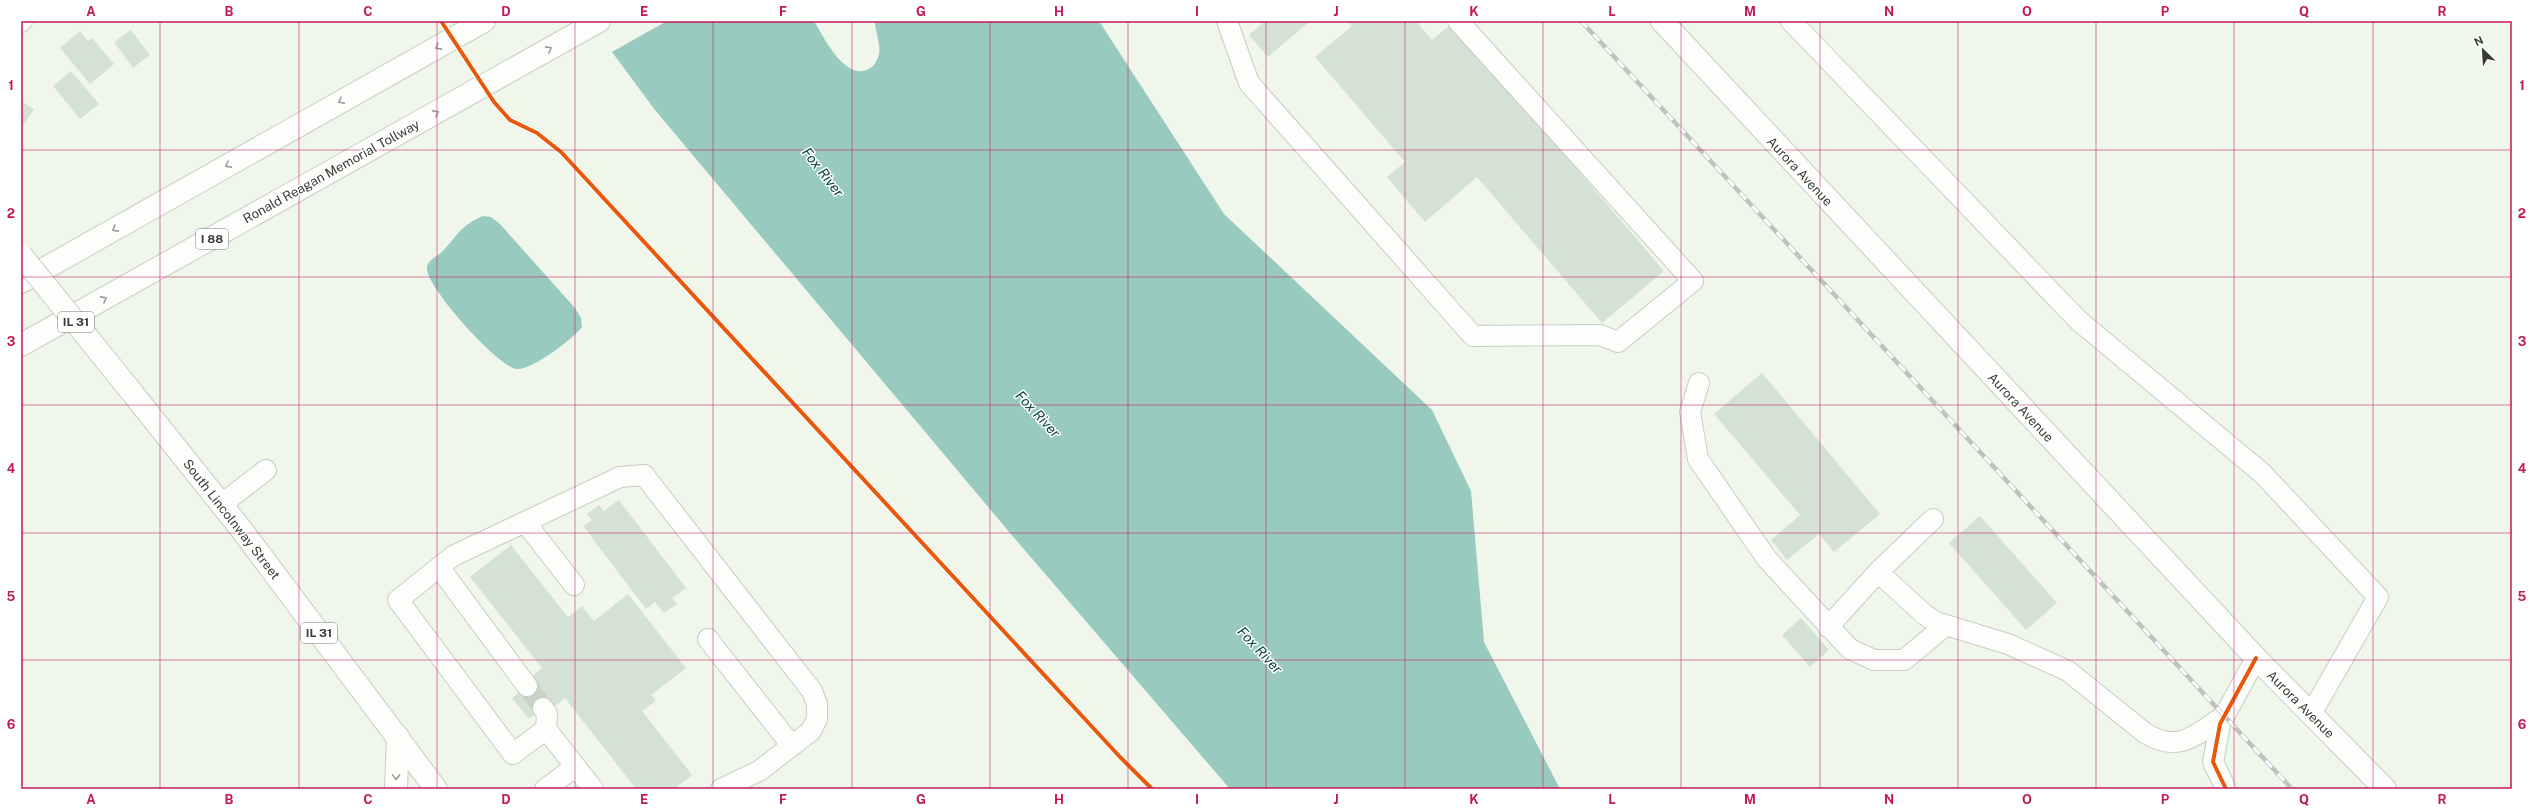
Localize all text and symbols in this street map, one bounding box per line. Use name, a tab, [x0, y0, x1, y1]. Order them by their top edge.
text: A	[86, 4, 96, 19]
text: B	[225, 4, 234, 19]
text: C	[363, 4, 373, 19]
text: D	[501, 4, 511, 19]
text: E	[640, 4, 648, 19]
text: F	[779, 4, 787, 19]
text: G	[916, 4, 926, 19]
text: H	[1054, 4, 1064, 19]
text: I	[1195, 4, 1199, 19]
text: J	[1333, 4, 1339, 19]
text: K	[1469, 4, 1479, 19]
text: L	[1608, 4, 1616, 19]
text: M	[1744, 4, 1756, 19]
text: N	[1884, 4, 1894, 19]
text: O	[2022, 4, 2032, 19]
text: P	[2161, 4, 2170, 19]
text: Q	[2299, 4, 2309, 19]
text: R	[2437, 4, 2447, 19]
north arrow	[2463, 30, 2503, 70]
text: N	[2472, 34, 2485, 48]
one-way arrow	[434, 42, 442, 49]
one-way arrow	[545, 47, 553, 54]
text: 1	[8, 78, 14, 93]
text: 1	[2519, 78, 2525, 93]
one-way arrow	[338, 96, 346, 103]
one-way arrow	[432, 110, 439, 117]
street label: Ronald Reagan Memorial Tollway	[240, 117, 422, 226]
street label: Aurora Avenue	[1764, 134, 1835, 209]
water label: Fox River	[799, 144, 848, 200]
one-way arrow	[225, 160, 232, 167]
text: 2	[7, 206, 15, 221]
text: 2	[2518, 206, 2526, 221]
one-way arrow	[112, 224, 119, 231]
road number: I 88	[196, 229, 228, 249]
one-way arrow	[100, 296, 107, 303]
road number: IL 31	[58, 312, 94, 332]
text: 3	[7, 334, 16, 349]
text: 3	[2518, 334, 2527, 349]
street label: Aurora Avenue	[1985, 370, 2056, 445]
water label: Fox River	[1012, 387, 1064, 441]
street label: South Lincolnway Street	[180, 456, 283, 582]
text: 4	[7, 461, 16, 476]
text: 4	[2518, 461, 2527, 476]
text: 5	[7, 589, 16, 604]
text: 5	[2518, 589, 2527, 604]
road number: IL 31	[301, 623, 337, 643]
water label: Fox River	[1234, 623, 1286, 677]
street label: Aurora Avenue	[2264, 668, 2337, 741]
text: 6	[7, 717, 16, 732]
text: 6	[2518, 717, 2527, 732]
one-way arrow	[392, 774, 400, 780]
text: A	[86, 792, 96, 807]
text: B	[225, 792, 234, 807]
text: C	[363, 792, 373, 807]
text: D	[501, 792, 511, 807]
text: E	[640, 792, 648, 807]
text: F	[779, 792, 787, 807]
text: G	[916, 792, 926, 807]
text: H	[1054, 792, 1064, 807]
text: I	[1195, 792, 1199, 807]
text: J	[1333, 792, 1339, 807]
text: K	[1469, 792, 1479, 807]
text: L	[1608, 792, 1616, 807]
text: M	[1744, 792, 1756, 807]
text: N	[1884, 792, 1894, 807]
text: O	[2022, 792, 2032, 807]
text: P	[2161, 792, 2170, 807]
text: Q	[2299, 792, 2309, 807]
text: R	[2437, 792, 2447, 807]

